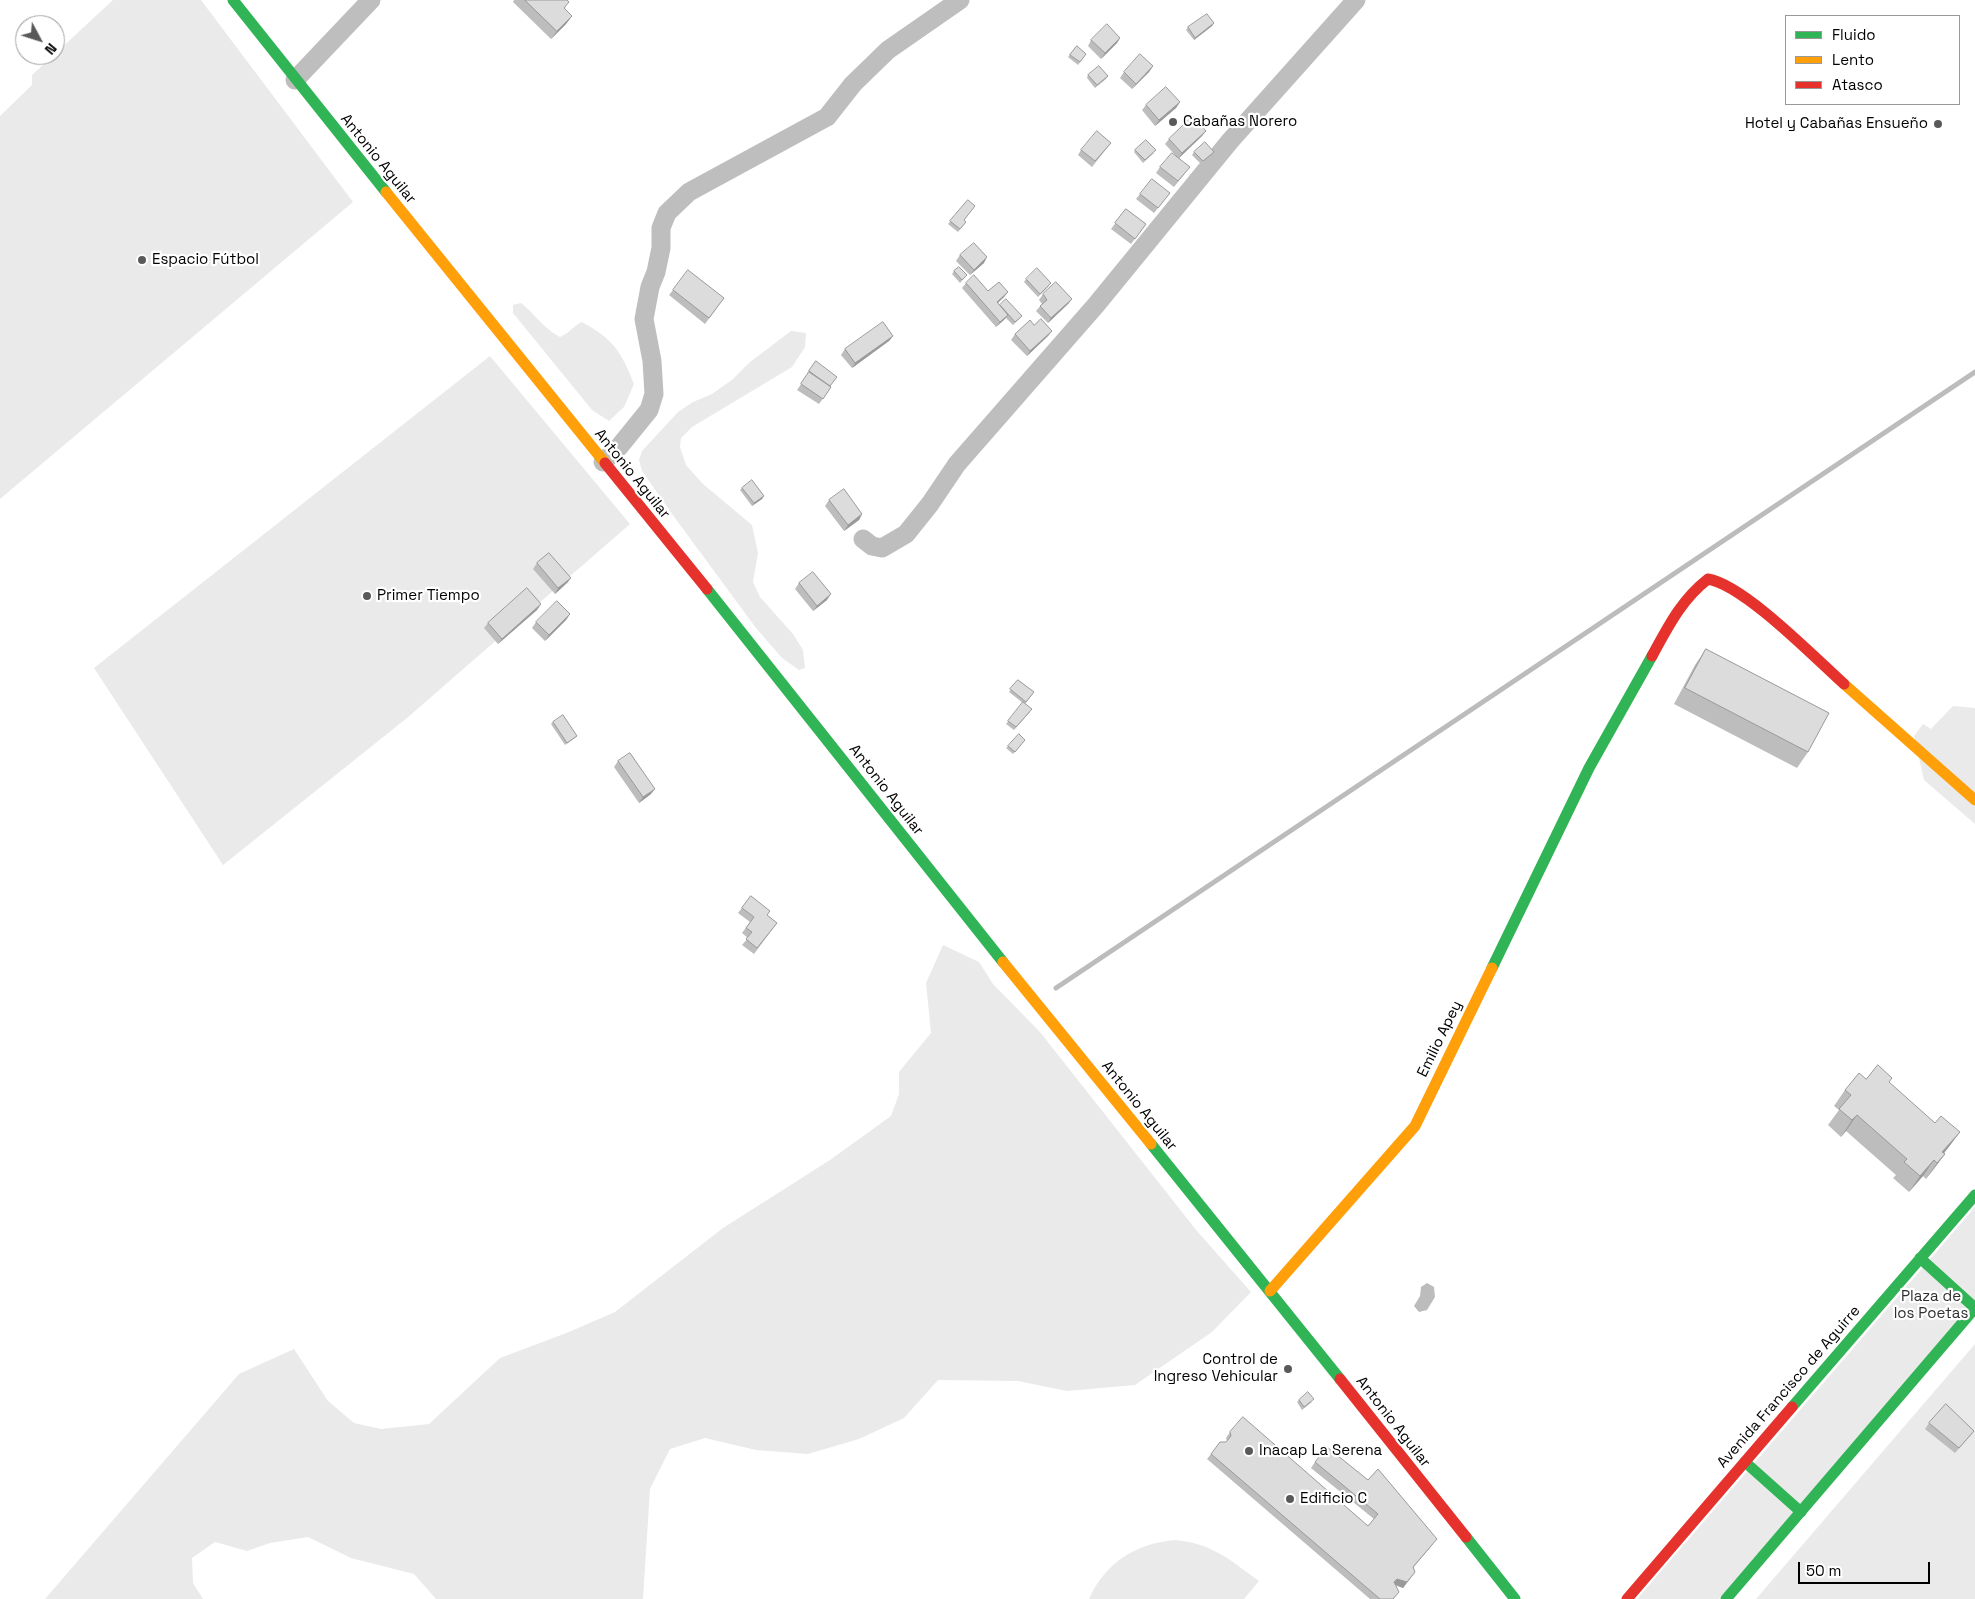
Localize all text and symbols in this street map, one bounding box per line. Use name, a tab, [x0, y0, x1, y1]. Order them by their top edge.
north arrow	[15, 15, 65, 65]
legend	[1785, 15, 1960, 105]
text: Fluido	[1832, 25, 1876, 44]
text: N	[41, 40, 61, 58]
text: Lento	[1832, 50, 1874, 69]
text: Atasco	[1832, 75, 1883, 94]
street label: Antonio Aguilar	[336, 111, 420, 207]
place label: Cabañas Norero	[1183, 113, 1297, 131]
place label: Hotel y Cabañas Ensueño	[1745, 115, 1928, 133]
marker: Cabañas Norero	[1167, 116, 1179, 128]
marker: Hotel y Cabañas Ensueño	[1932, 118, 1944, 130]
place label: Espacio Fútbol	[152, 251, 259, 269]
marker: Espacio Fútbol	[136, 254, 148, 266]
street label: Antonio Aguilar	[590, 426, 674, 522]
place label: Primer Tiempo	[377, 587, 480, 605]
marker: Primer Tiempo	[361, 590, 373, 602]
street label: Antonio Aguilar	[845, 741, 927, 839]
street label: Emilio Apey	[1414, 998, 1466, 1080]
street label: Antonio Aguilar	[1097, 1058, 1181, 1154]
park label: Plaza de los Poetas	[1894, 1288, 1968, 1323]
street label: Avenida Francisco de Aguirre	[1714, 1302, 1864, 1472]
place label: Control de Ingreso Vehicular	[1154, 1351, 1278, 1386]
marker: Control de Ingreso Vehicular	[1282, 1363, 1294, 1375]
street label: Antonio Aguilar	[1352, 1373, 1434, 1471]
place label: Inacap La Serena	[1259, 1442, 1382, 1460]
marker: Inacap La Serena	[1243, 1445, 1255, 1457]
place label: Edificio C	[1300, 1490, 1367, 1508]
marker: Edificio C	[1284, 1493, 1296, 1505]
scale bar	[1800, 1552, 1932, 1584]
text: 50 m	[1806, 1561, 1841, 1580]

